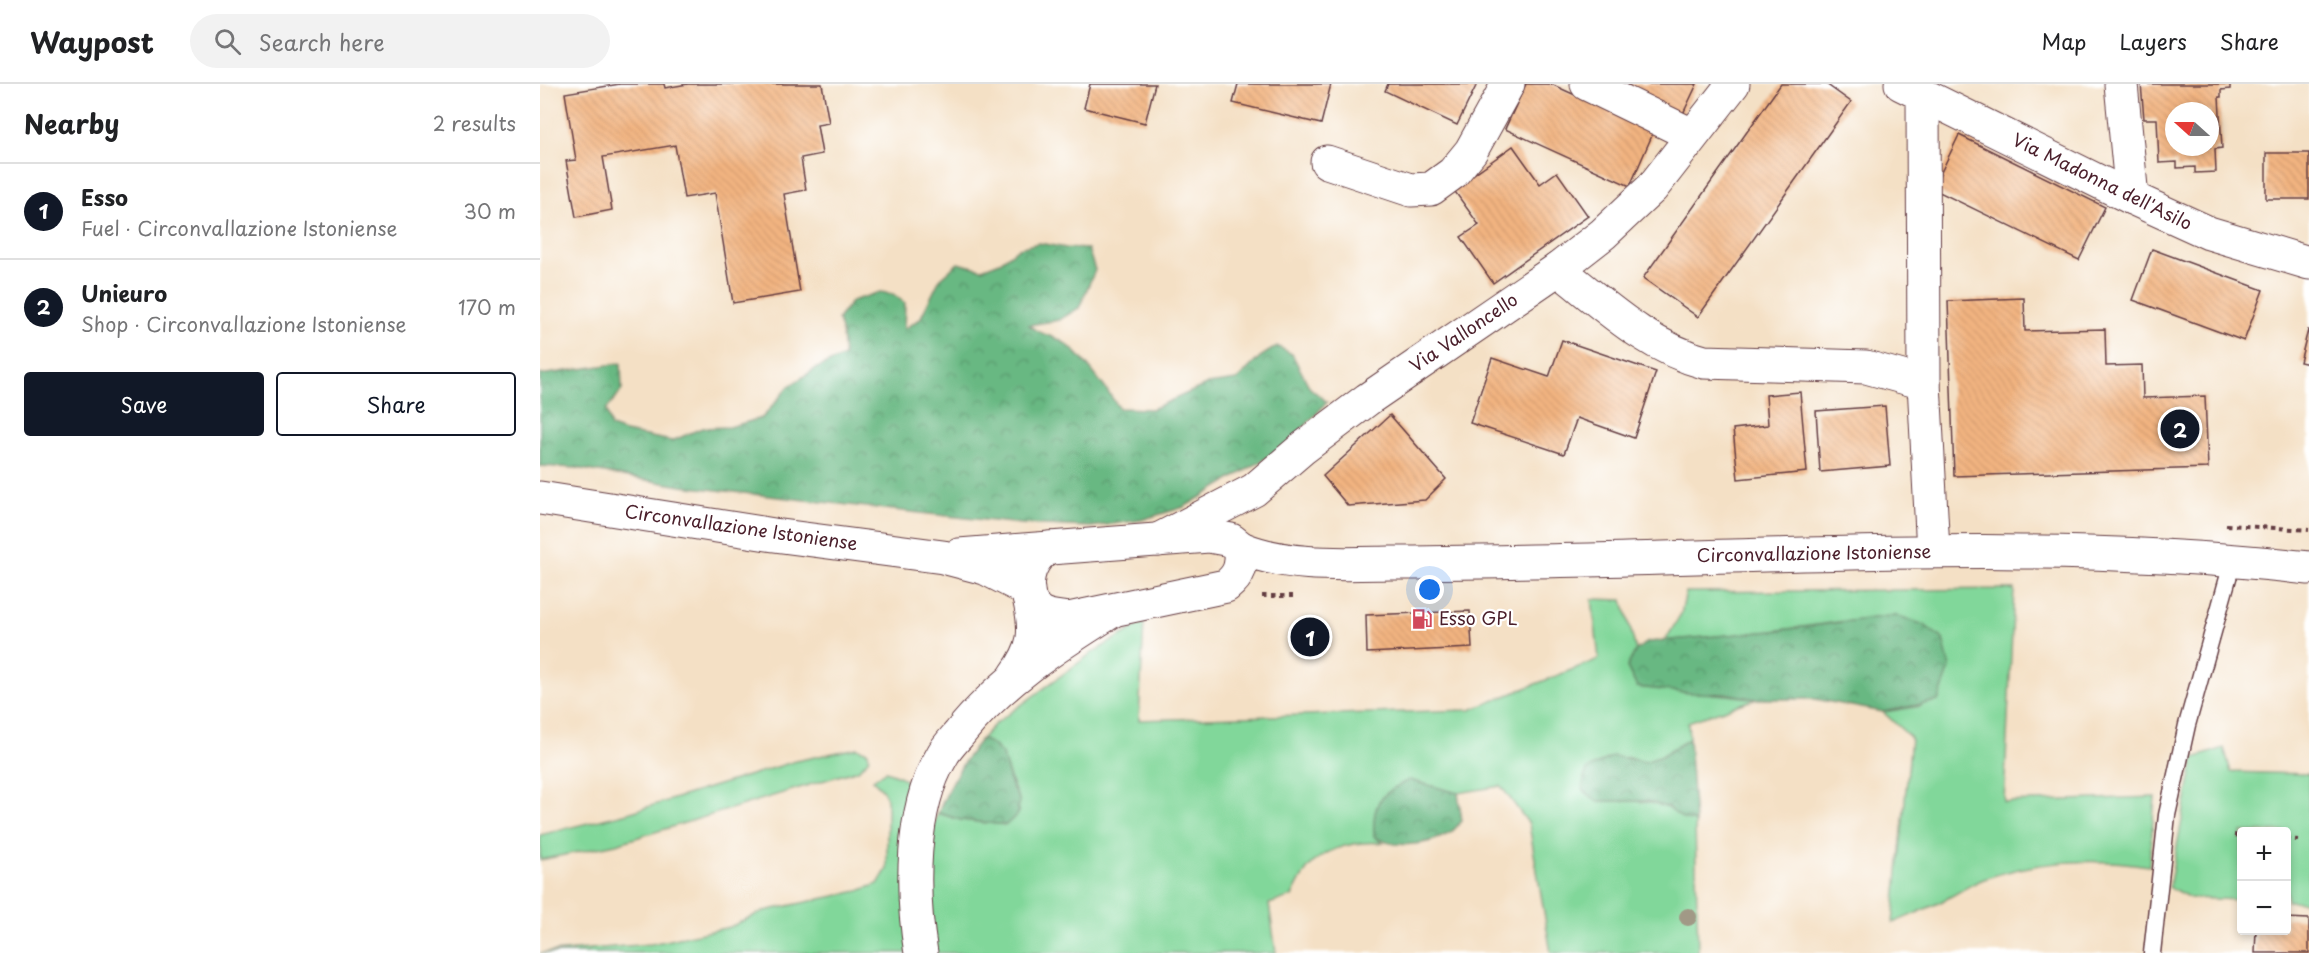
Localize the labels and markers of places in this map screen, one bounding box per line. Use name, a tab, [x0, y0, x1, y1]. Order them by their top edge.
pin: 2	[2160, 406, 2200, 452]
place label: Esso GPL	[1439, 604, 1517, 631]
fuel station icon: Esso GPL	[1410, 607, 1434, 631]
pin: 1	[1290, 614, 1330, 660]

